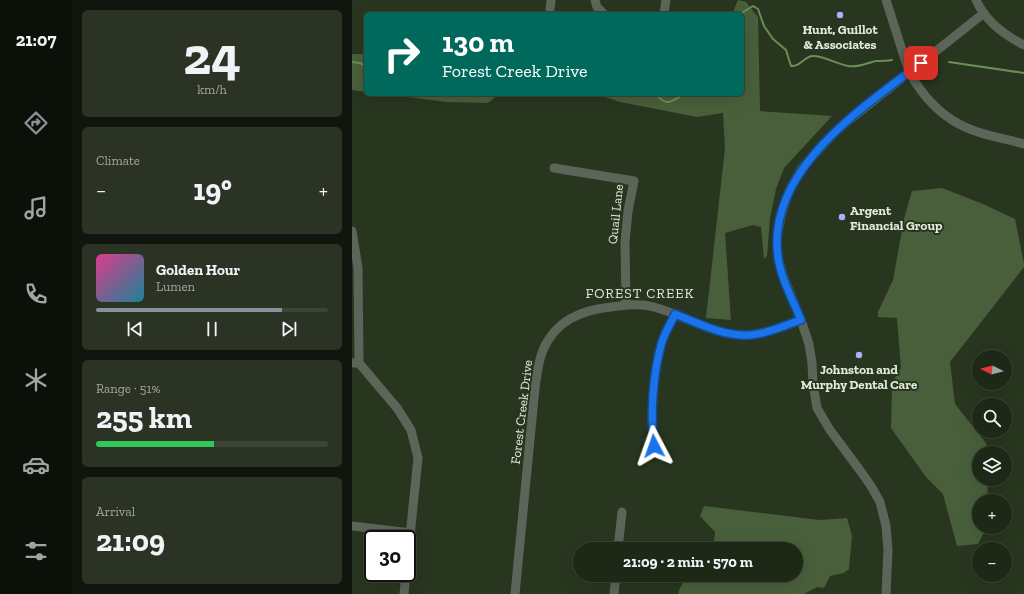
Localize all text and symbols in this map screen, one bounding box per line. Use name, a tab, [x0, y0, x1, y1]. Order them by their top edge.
marker: Hunt, Guillot & Associates	[835, 10, 845, 20]
place label: Hunt, Guillot & Associates	[802, 22, 878, 52]
text: 24	[183, 25, 241, 87]
text: 130 m	[442, 26, 514, 59]
icon: right	[376, 28, 428, 80]
text: 21:07	[16, 29, 56, 51]
pin	[904, 46, 938, 80]
icon: arrive	[910, 52, 932, 74]
text: Forest Creek Drive	[442, 60, 588, 82]
text: km/h	[197, 82, 227, 97]
icon: directions	[22, 109, 50, 137]
text: Climate	[96, 153, 140, 168]
text: 19°	[193, 172, 232, 208]
text: −	[96, 177, 106, 204]
text: +	[319, 177, 328, 204]
street label: Quail Lane	[605, 183, 626, 245]
icon: music	[22, 194, 50, 222]
place label: Argent Financial Group	[850, 203, 943, 233]
marker: Argent Financial Group	[837, 212, 847, 222]
text: Golden Hour	[156, 261, 240, 279]
text: Lumen	[156, 279, 195, 294]
icon: phone	[22, 280, 50, 308]
district label: FOREST CREEK	[586, 285, 694, 302]
icon: previous	[124, 318, 146, 340]
icon: pause	[201, 318, 223, 340]
icon: next	[278, 318, 300, 340]
marker: Johnston and Murphy Dental Care	[854, 350, 864, 360]
north arrow	[972, 350, 1012, 390]
map controls	[972, 350, 1012, 582]
street label: Forest Creek Drive	[508, 359, 535, 465]
place label: Johnston and Murphy Dental Care	[801, 362, 918, 392]
icon: climate	[22, 366, 50, 394]
text: Range · 51%	[96, 381, 160, 396]
button: search	[972, 398, 1012, 438]
text: 255 km	[96, 400, 192, 436]
position arrow	[633, 425, 675, 467]
button: layers	[972, 446, 1012, 486]
icon: car	[22, 451, 50, 479]
button: +	[972, 494, 1012, 534]
text: Arrival	[96, 504, 135, 519]
text: 21:09	[96, 523, 165, 559]
speed limit sign: 30	[364, 530, 416, 582]
icon: filters	[22, 537, 50, 565]
button: −	[972, 542, 1012, 582]
text: 21:09 · 2 min · 570 m	[623, 553, 753, 571]

